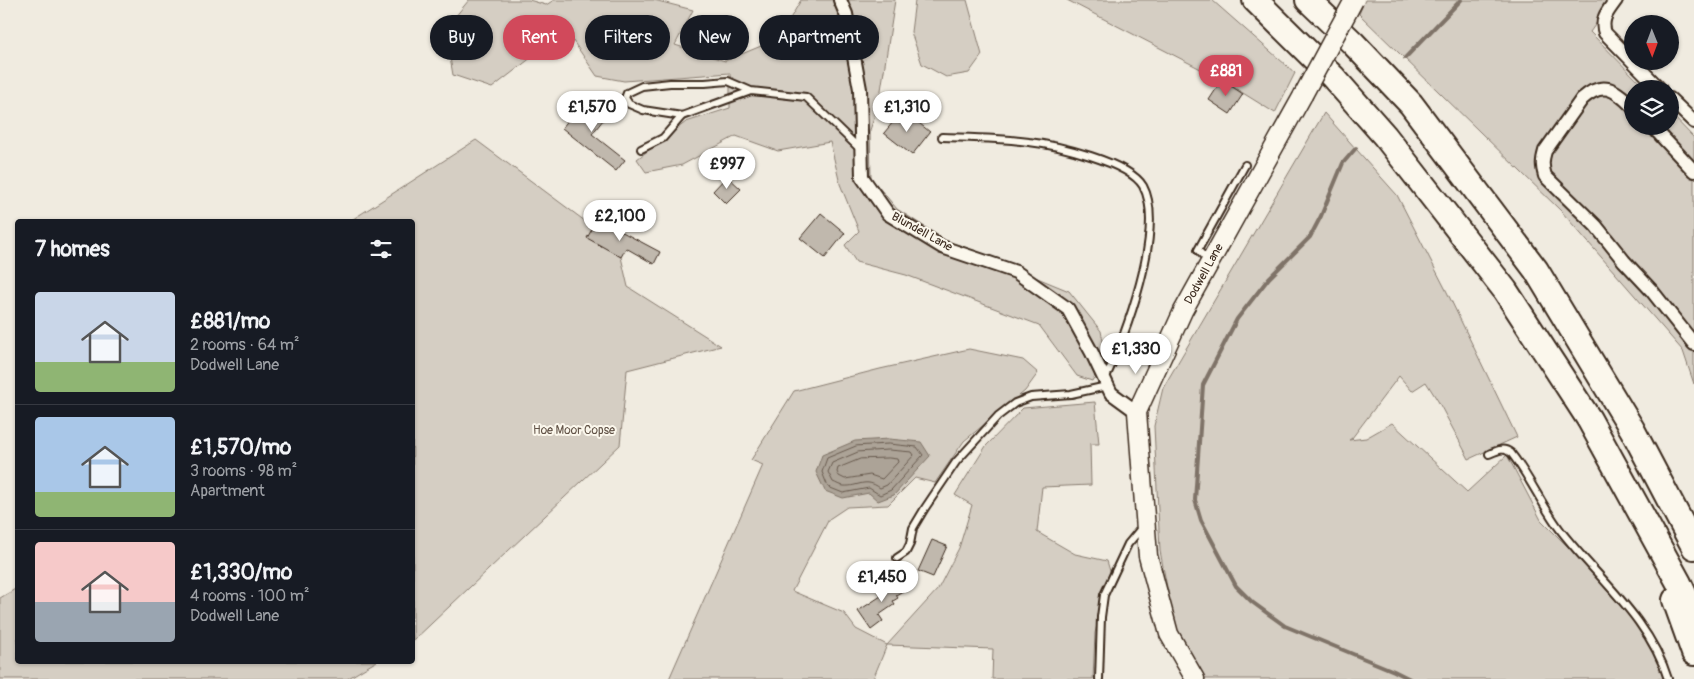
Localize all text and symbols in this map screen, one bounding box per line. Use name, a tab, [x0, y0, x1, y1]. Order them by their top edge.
chip: Buy	[430, 15, 493, 60]
chip: Rent	[503, 15, 575, 60]
chip: Filters	[585, 15, 670, 60]
chip: New	[680, 15, 749, 60]
chip: Apartment	[759, 15, 879, 60]
north arrow	[1624, 15, 1679, 70]
map controls	[1624, 15, 1679, 135]
pin: £881	[1196, 54, 1256, 97]
text: £881	[1210, 61, 1242, 81]
button: layers	[1624, 80, 1679, 135]
pin: £1,570	[551, 90, 633, 133]
pin: £1,310	[866, 90, 948, 133]
text: £1,570	[568, 97, 616, 117]
text: £1,310	[884, 97, 930, 117]
pin: £997	[697, 148, 757, 190]
text: £997	[709, 154, 745, 174]
pin: £2,100	[579, 200, 661, 242]
text: £2,100	[594, 206, 646, 226]
street label: Blundell Lane	[889, 209, 955, 255]
icon: filters	[367, 235, 395, 263]
text: 7 homes	[35, 236, 110, 263]
street label: Dodwell Lane	[1181, 241, 1227, 307]
text: £881/mo	[190, 308, 270, 335]
icon: home	[75, 312, 135, 372]
pin: £1,330	[1095, 332, 1177, 375]
text: 2 rooms · 64 m²	[190, 335, 300, 355]
text: £1,330	[1111, 339, 1161, 359]
text: Dodwell Lane	[190, 355, 279, 375]
park label: Hoe Moor Copse	[533, 423, 615, 438]
text: £1,570/mo	[190, 434, 291, 461]
icon: home	[75, 437, 135, 497]
text: 3 rooms · 98 m²	[190, 461, 297, 481]
text: Apartment	[190, 481, 265, 501]
text: £1,330/mo	[190, 559, 292, 586]
pin: £1,450	[841, 560, 923, 603]
icon: home	[75, 562, 135, 622]
text: £1,450	[857, 567, 907, 587]
text: 4 rooms · 100 m²	[190, 586, 309, 606]
text: Dodwell Lane	[190, 606, 279, 626]

